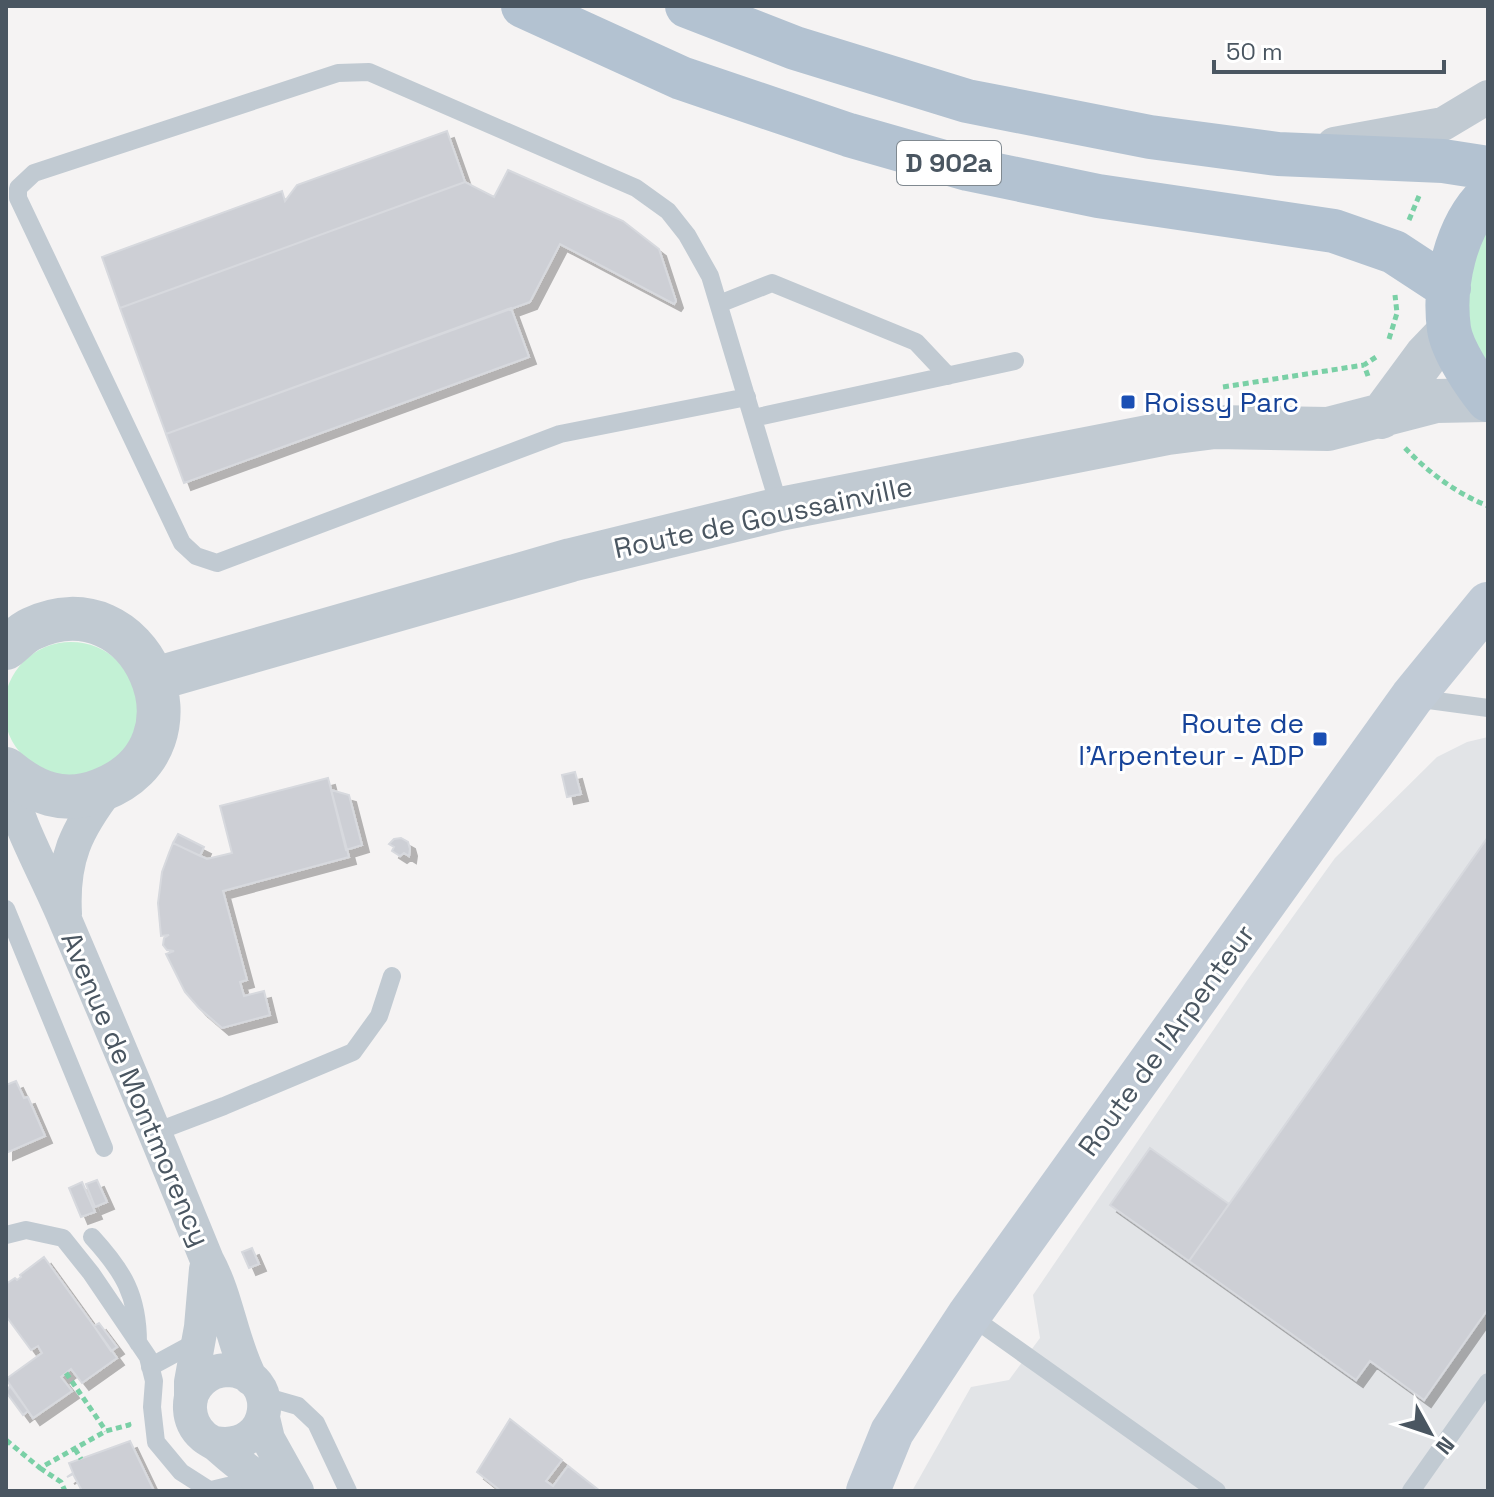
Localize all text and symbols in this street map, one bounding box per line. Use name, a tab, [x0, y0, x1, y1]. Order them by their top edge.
scale bar	[1214, 24, 1444, 74]
text: 50 m	[1226, 36, 1283, 67]
road number: D 902a	[897, 141, 1001, 185]
place label: Roissy Parc	[1144, 384, 1299, 420]
marker: Roissy Parc	[1119, 393, 1137, 411]
street label: Route de Goussainville	[610, 468, 916, 566]
place label: Route de l'Arpenteur - ADP	[1078, 705, 1304, 773]
marker: Route de l'Arpenteur - ADP	[1311, 730, 1329, 748]
street label: Route de l'Arpenteur	[1070, 917, 1262, 1163]
street label: Avenue de Montmorency	[53, 926, 219, 1252]
north arrow	[1390, 1393, 1470, 1473]
text: N	[1430, 1431, 1461, 1461]

